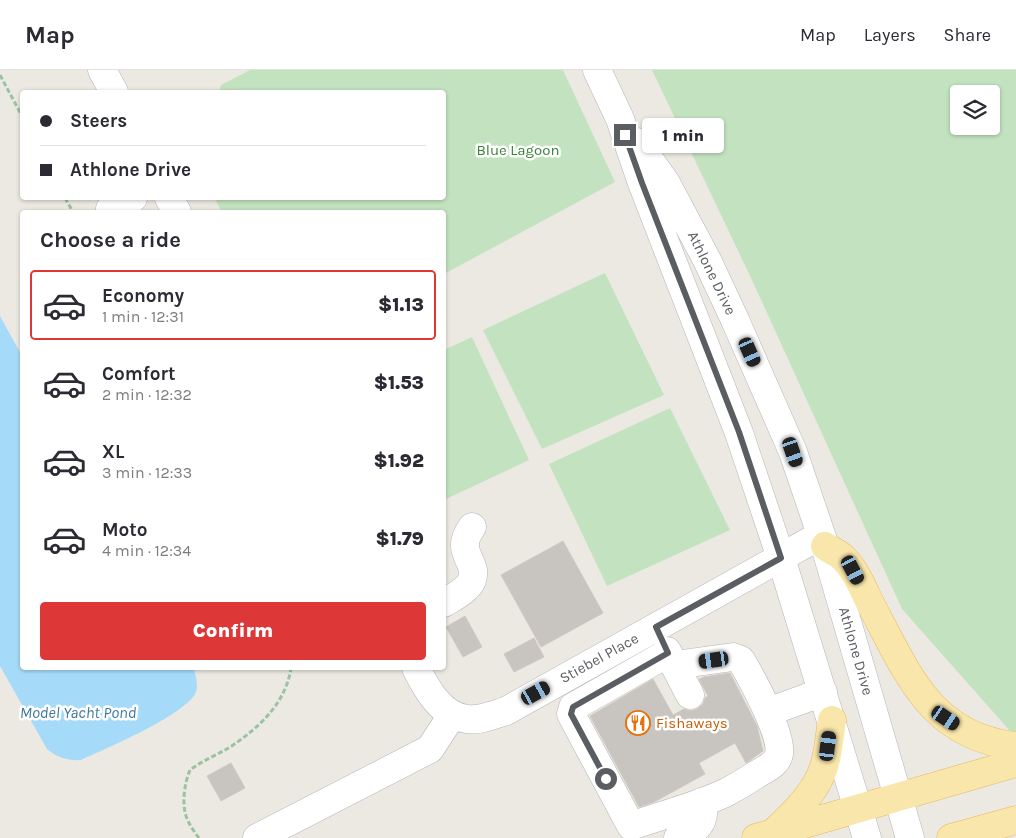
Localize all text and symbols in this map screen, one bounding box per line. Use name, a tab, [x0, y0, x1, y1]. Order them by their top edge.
text: Map	[25, 21, 75, 49]
text: Map	[800, 24, 836, 46]
text: Layers	[864, 24, 916, 46]
text: Share	[944, 24, 991, 46]
map controls	[950, 85, 1000, 135]
button: layers	[950, 85, 1000, 135]
text: Steers	[70, 110, 127, 132]
callout: 1 min	[642, 118, 725, 152]
route end	[614, 124, 636, 146]
text: 1 min	[662, 126, 704, 145]
park label: Blue Lagoon	[476, 141, 560, 159]
text: Athlone Drive	[70, 159, 191, 181]
text: Choose a ride	[40, 227, 181, 253]
street label: Athlone Drive	[684, 228, 740, 318]
icon: car	[42, 283, 87, 328]
text: Economy	[102, 285, 184, 307]
text: $1.13	[378, 294, 424, 316]
text: 1 min · 12:31	[102, 307, 184, 326]
car	[737, 335, 762, 369]
icon: car	[42, 361, 87, 406]
text: Comfort	[102, 363, 176, 385]
text: $1.53	[374, 372, 424, 394]
text: 2 min · 12:32	[102, 385, 192, 404]
car	[781, 435, 804, 469]
icon: car	[42, 439, 87, 484]
text: XL	[102, 441, 124, 463]
text: $1.92	[373, 450, 424, 472]
text: 3 min · 12:33	[102, 463, 192, 482]
icon: car	[42, 517, 87, 562]
text: Moto	[102, 519, 148, 541]
text: $1.79	[375, 528, 424, 550]
text: 4 min · 12:34	[102, 541, 191, 560]
car	[839, 553, 866, 587]
button: Confirm	[40, 602, 426, 660]
street label: Athlone Drive	[835, 605, 877, 697]
street label: Stiebel Place	[556, 629, 642, 687]
car	[698, 650, 729, 670]
car	[519, 679, 552, 707]
water label: Model Yacht Pond	[20, 703, 137, 722]
car	[929, 703, 962, 733]
restaurant icon: Fishaways	[625, 710, 651, 736]
place label: Fishaways	[656, 714, 728, 732]
car	[818, 730, 837, 762]
route start	[595, 768, 617, 790]

